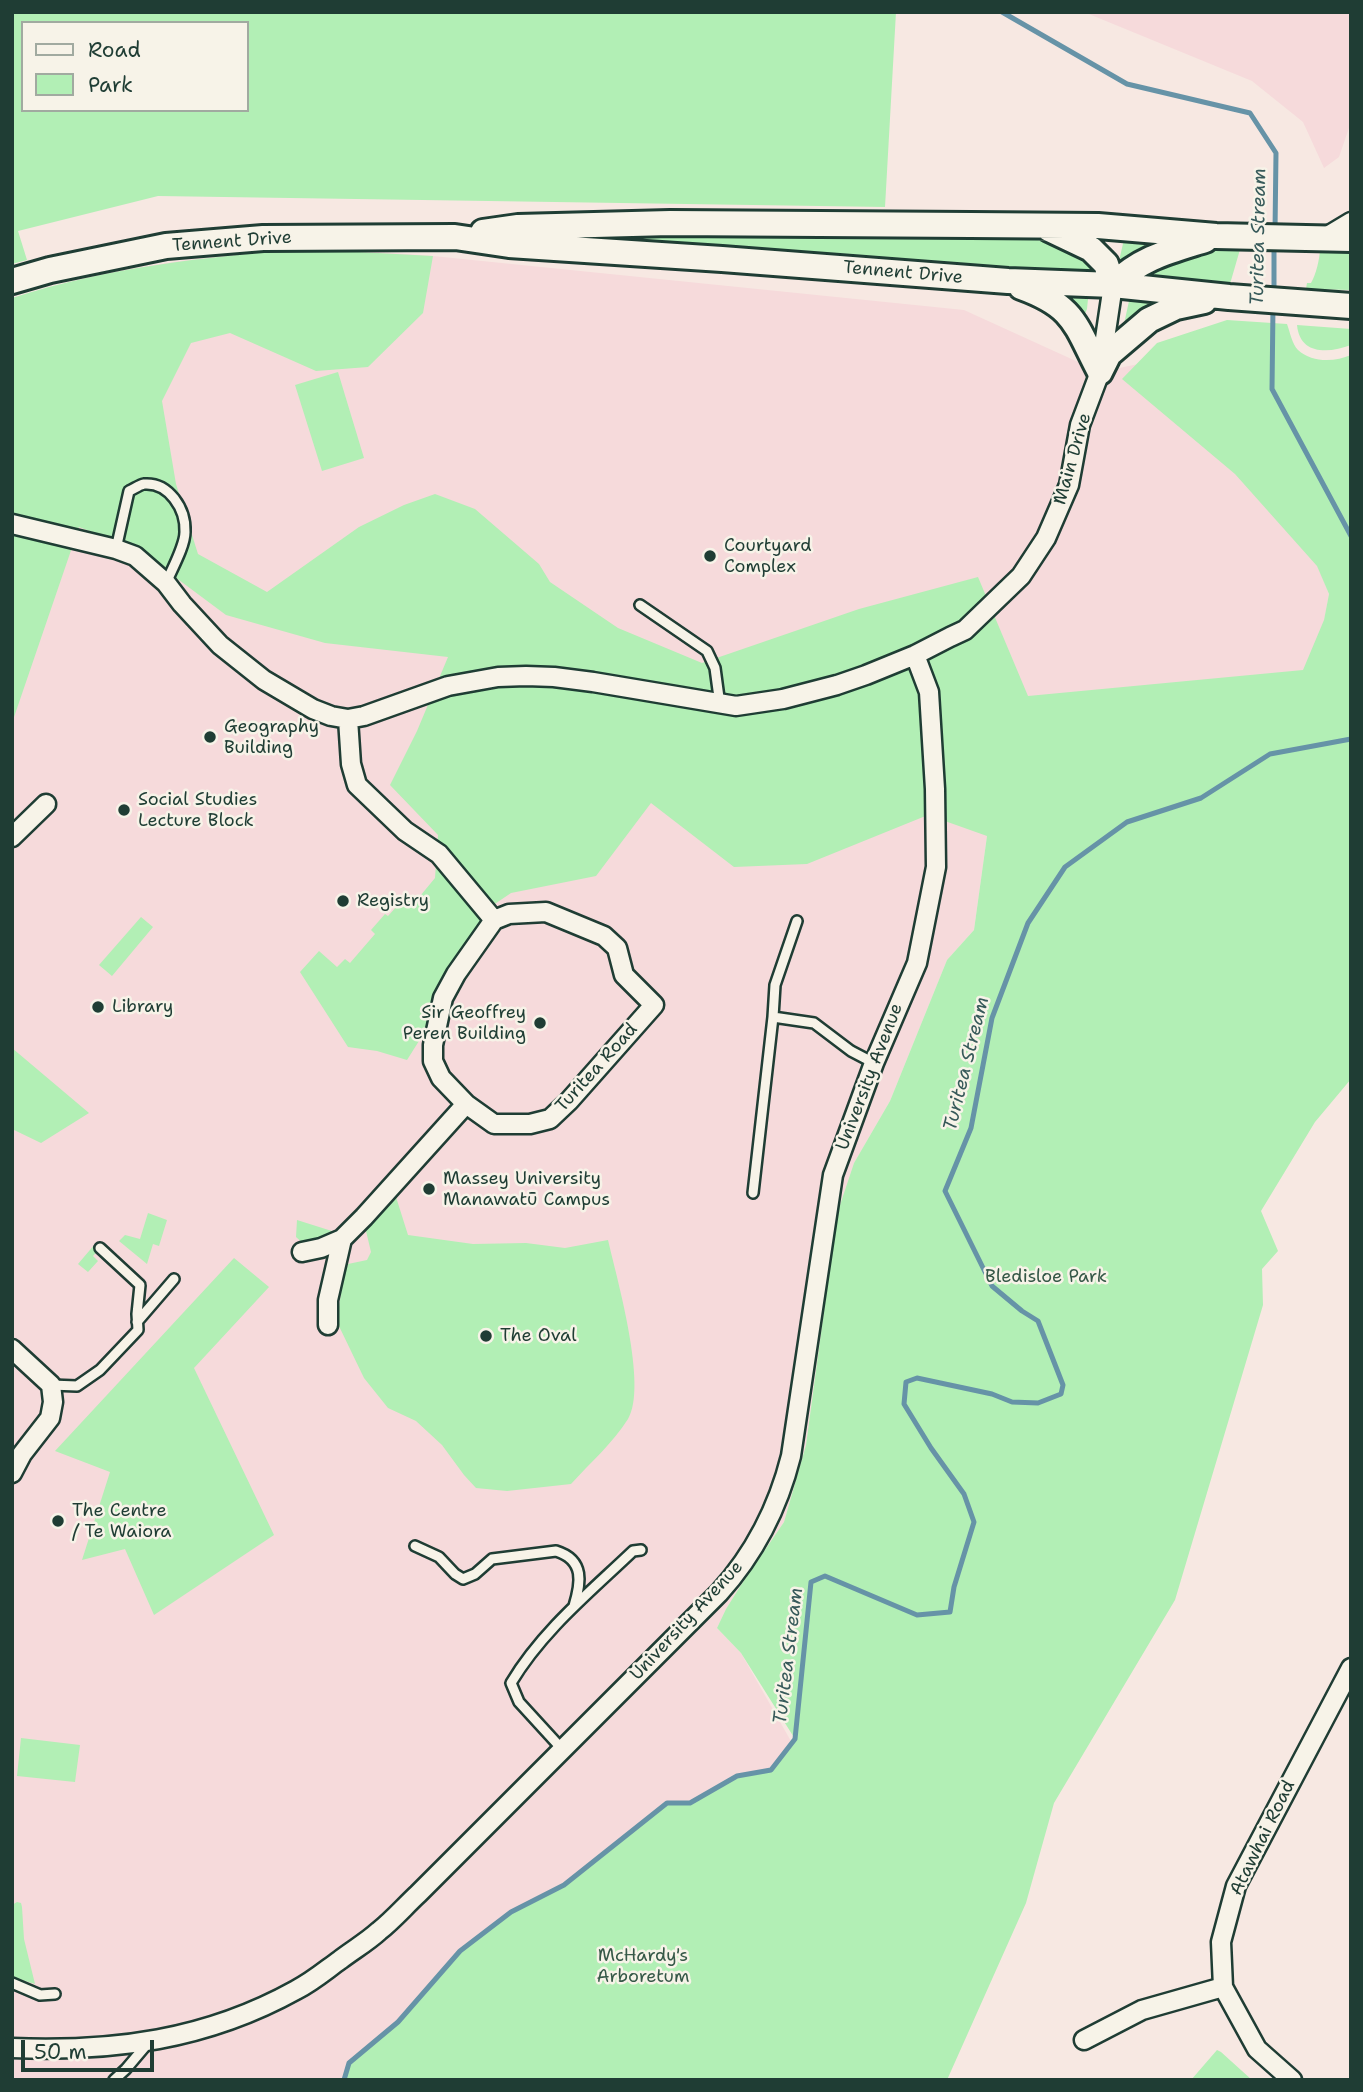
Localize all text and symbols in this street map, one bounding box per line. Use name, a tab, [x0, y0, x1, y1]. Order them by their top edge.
legend	[21, 21, 248, 112]
text: Road	[88, 36, 141, 64]
text: Park	[88, 71, 133, 99]
water label: Turitea Stream	[1246, 168, 1272, 306]
street label: Tennent Drive	[171, 227, 293, 257]
street label: Tennent Drive	[842, 257, 964, 289]
street label: Main Drive	[1050, 411, 1096, 507]
place label: Courtyard Complex	[724, 535, 812, 578]
marker: Courtyard Complex	[702, 548, 718, 564]
place label: Geography Building	[224, 716, 319, 758]
marker: Geography Building	[202, 729, 218, 745]
place label: Social Studies Lecture Block	[138, 789, 257, 832]
marker: Social Studies Lecture Block	[116, 802, 132, 818]
place label: Registry	[357, 890, 429, 912]
marker: Registry	[335, 893, 351, 909]
water label: Turitea Stream	[939, 994, 995, 1134]
place label: Library	[112, 996, 173, 1018]
marker: Library	[90, 999, 106, 1015]
street label: University Avenue	[832, 1001, 908, 1153]
place label: Sir Geoffrey Peren Building	[403, 1002, 526, 1044]
marker: Sir Geoffrey Peren Building	[532, 1015, 548, 1031]
street label: Turitea Road	[551, 1019, 643, 1117]
place label: Massey University Manawatū Campus	[443, 1168, 610, 1210]
marker: Massey University Manawatū Campus	[421, 1181, 437, 1197]
park label: Bledisloe Park	[985, 1266, 1107, 1288]
place label: The Oval	[500, 1325, 577, 1347]
marker: The Oval	[478, 1328, 494, 1344]
place label: The Centre / Te Waiora	[72, 1500, 171, 1542]
marker: The Centre / Te Waiora	[50, 1513, 66, 1529]
street label: University Avenue	[626, 1557, 748, 1685]
water label: Turitea Stream	[769, 1586, 809, 1726]
street label: Atawhai Road	[1226, 1777, 1300, 1899]
park label: McHardy's Arboretum	[597, 1945, 689, 1988]
scale bar	[24, 2025, 158, 2070]
text: 50 m	[34, 2038, 87, 2066]

